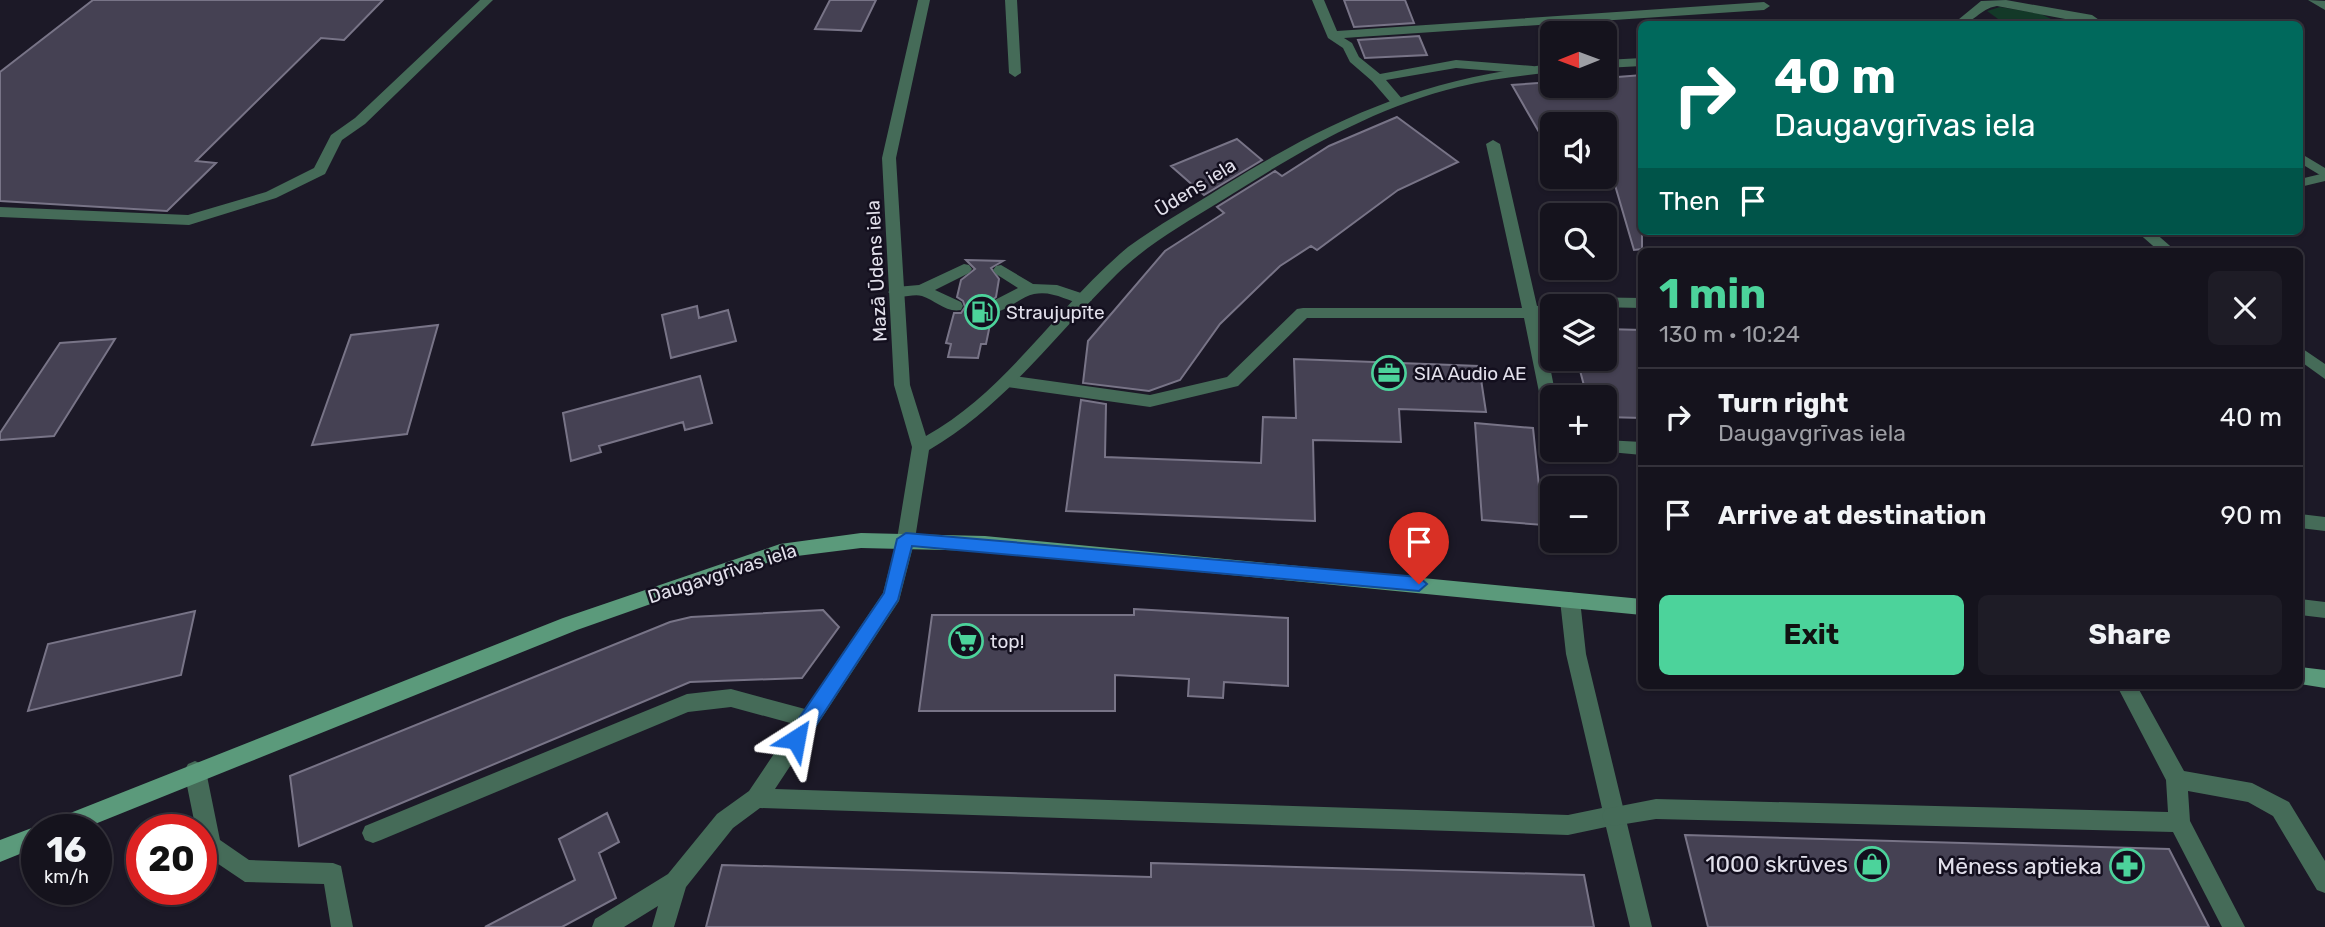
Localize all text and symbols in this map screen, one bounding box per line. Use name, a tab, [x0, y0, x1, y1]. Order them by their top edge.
north arrow	[1540, 21, 1617, 98]
map controls	[1540, 21, 1617, 553]
text: 40 m	[1774, 47, 1896, 105]
icon: right	[1659, 49, 1750, 140]
text: Daugavgrīvas iela	[1774, 106, 2036, 144]
button: sound	[1540, 112, 1617, 189]
street label: Ūdens iela	[1150, 153, 1240, 221]
icon: arrive	[1734, 182, 1772, 220]
text: Then	[1659, 186, 1720, 217]
street label: Mazā Ūdens iela	[861, 200, 892, 342]
button: search	[1540, 203, 1617, 280]
text: 1 min	[1659, 269, 1766, 319]
button: close	[2208, 271, 2282, 345]
fuel station icon: Straujupīte	[963, 293, 1001, 331]
button: layers	[1540, 294, 1617, 371]
place label: Straujupīte	[1006, 301, 1105, 324]
text: 130 m · 10:24	[1659, 320, 1800, 348]
office icon: SIA Audio AE	[1370, 354, 1408, 392]
place label: SIA Audio AE	[1414, 362, 1527, 385]
button: +	[1540, 385, 1617, 462]
text: Turn right	[1718, 388, 1848, 419]
icon: right	[1659, 398, 1697, 436]
text: 40 m	[2220, 402, 2282, 433]
text: Daugavgrīvas iela	[1718, 419, 1906, 447]
button: −	[1540, 476, 1617, 553]
icon: arrive	[1659, 496, 1697, 534]
text: Arrive at destination	[1718, 500, 1986, 531]
text: 90 m	[2221, 500, 2282, 531]
pin	[1389, 512, 1449, 584]
icon: arrive	[1400, 523, 1438, 561]
street label: Daugavgrīvas iela	[645, 539, 800, 608]
button: Exit	[1659, 595, 1964, 675]
button: Share	[1978, 595, 2282, 675]
supermarket icon: top!	[947, 622, 985, 660]
place label: top!	[990, 630, 1024, 653]
position arrow	[759, 702, 833, 776]
speed limit sign: 20	[126, 814, 217, 905]
text: 16	[46, 829, 87, 871]
shop icon: 1000 skrūves	[1853, 845, 1891, 883]
pharmacy icon: Mēness aptieka	[2108, 847, 2146, 885]
place label: 1000 skrūves	[1706, 850, 1848, 878]
place label: Mēness aptieka	[1937, 852, 2102, 880]
text: km/h	[44, 866, 89, 888]

